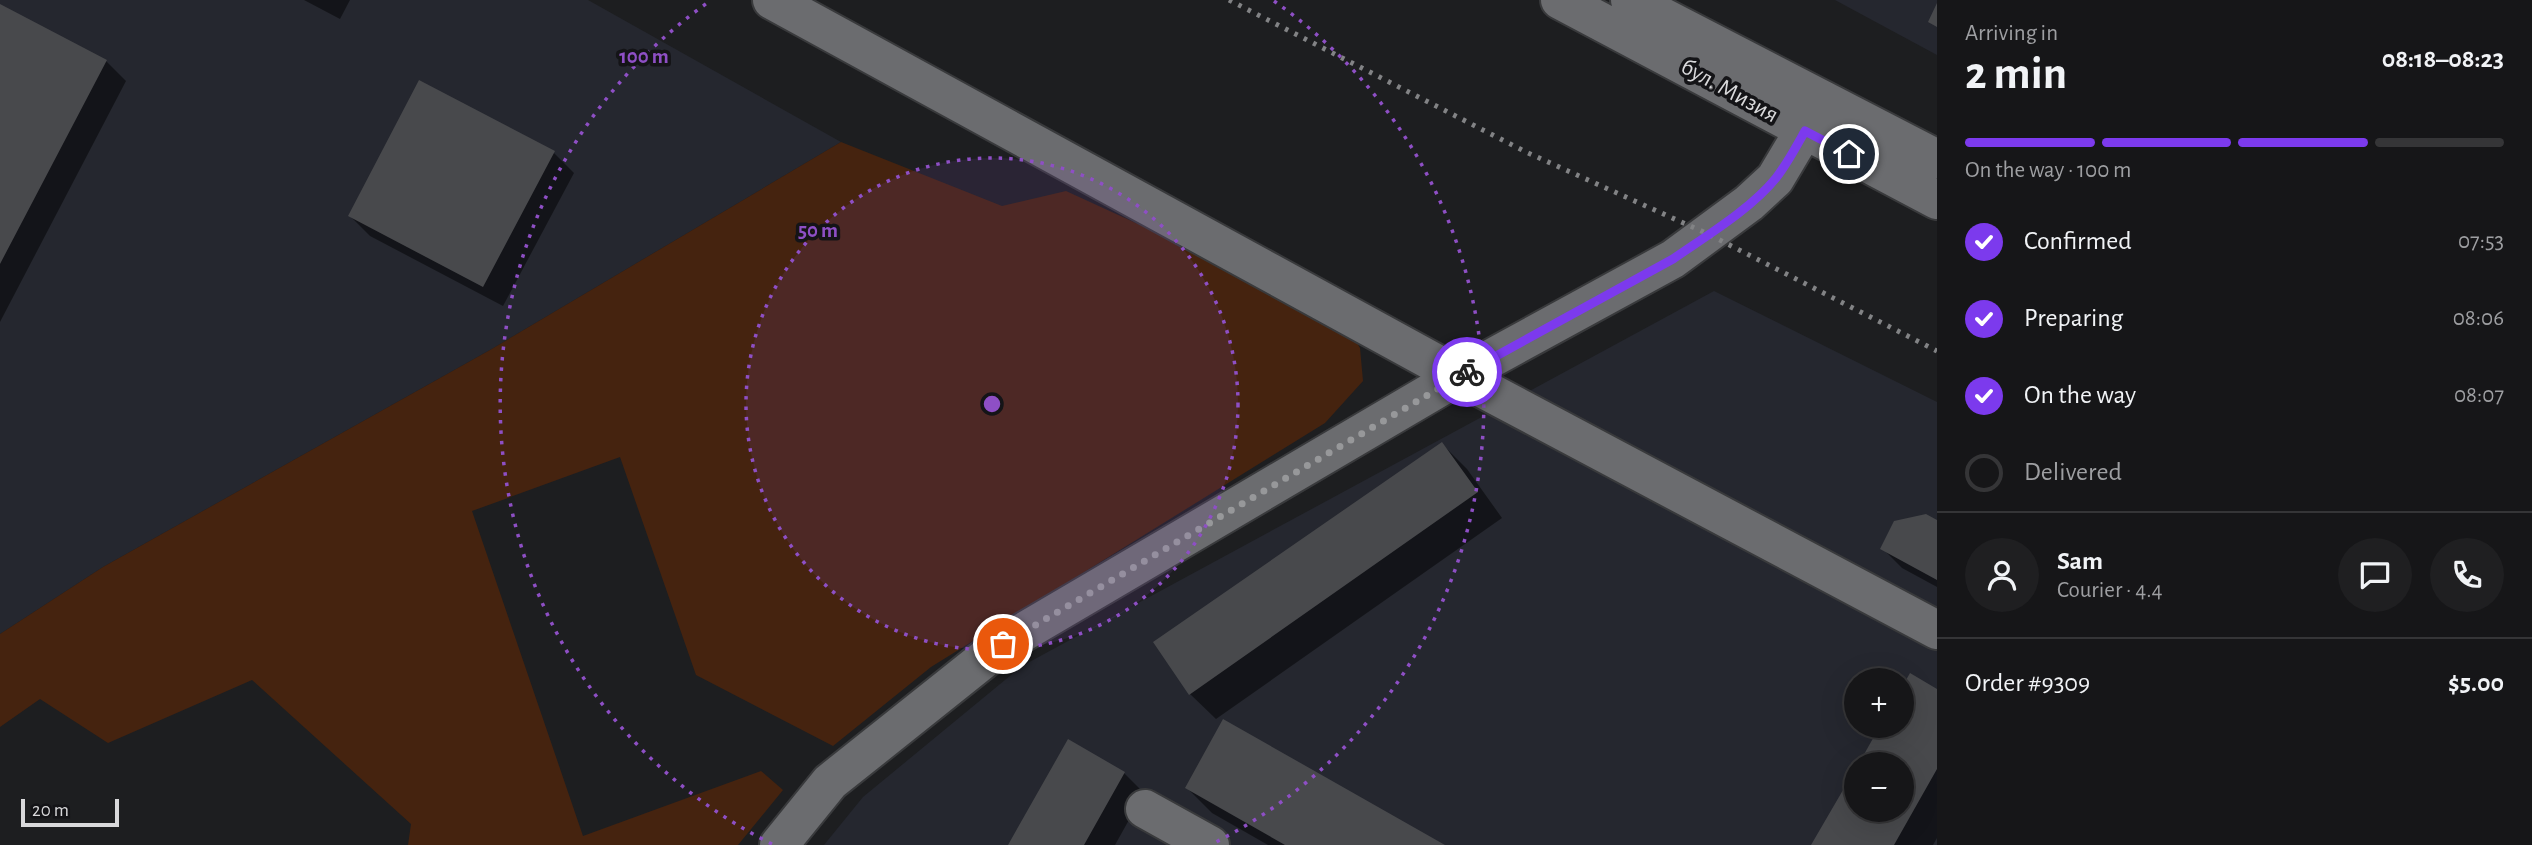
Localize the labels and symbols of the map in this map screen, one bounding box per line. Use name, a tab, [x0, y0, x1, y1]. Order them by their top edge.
text: 100 m	[619, 46, 669, 67]
street label: бул. Мизия	[1677, 54, 1782, 127]
pin	[1819, 124, 1879, 184]
text: 50 m	[798, 220, 838, 241]
courier	[1432, 337, 1502, 407]
centre of rings	[980, 392, 1004, 416]
pin	[973, 614, 1033, 674]
scale bar	[21, 796, 119, 828]

